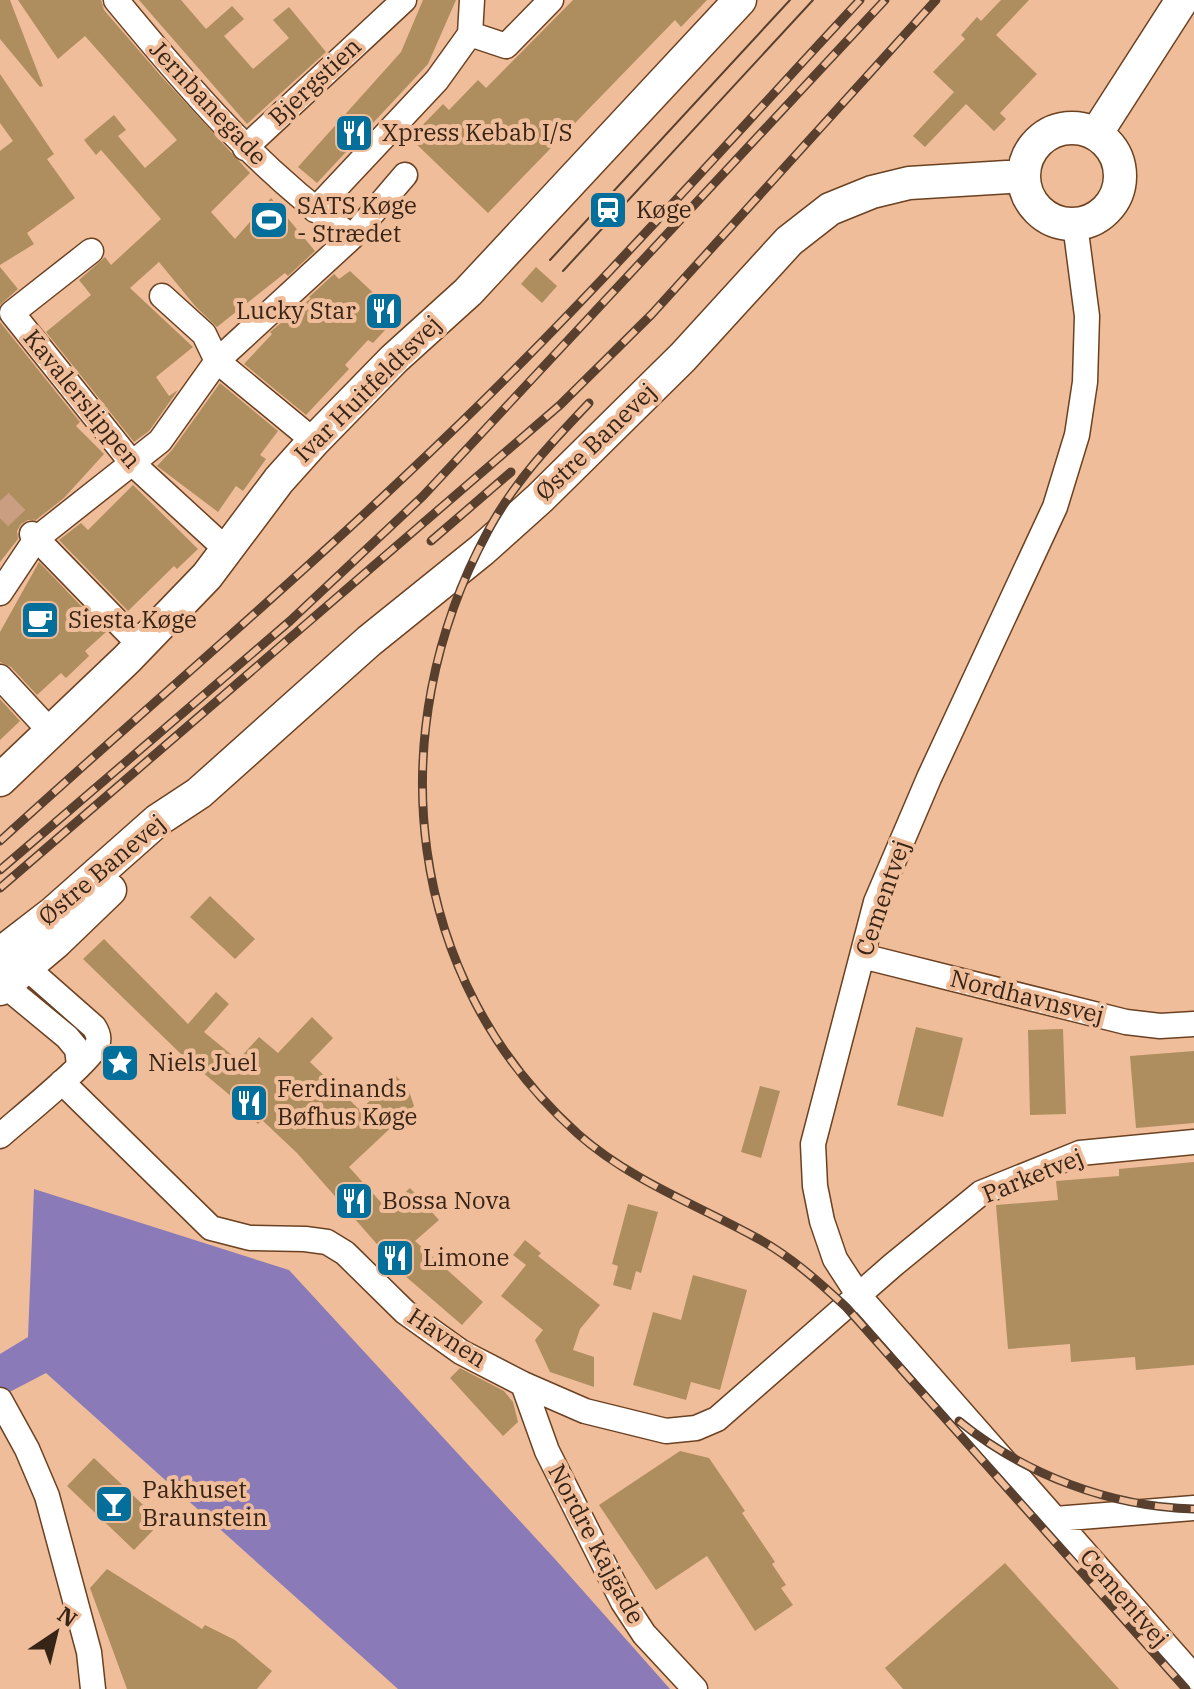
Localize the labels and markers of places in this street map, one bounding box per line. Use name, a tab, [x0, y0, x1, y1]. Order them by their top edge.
restaurant icon: Xpress Kebab I/S	[333, 112, 375, 154]
place label: Xpress Kebab I/S	[382, 116, 573, 148]
place label: SATS Køge - Strædet	[297, 189, 417, 249]
station icon: Køge	[587, 189, 629, 231]
place label: Køge	[636, 193, 692, 225]
sports icon: SATS Køge - Strædet	[248, 199, 290, 241]
restaurant icon: Lucky Star	[363, 290, 405, 332]
place label: Lucky Star	[236, 294, 356, 326]
cafe icon: Siesta Køge	[19, 599, 61, 641]
place label: Siesta Køge	[68, 603, 197, 635]
place icon: Niels Juel	[99, 1042, 141, 1084]
place label: Niels Juel	[148, 1046, 257, 1078]
place label: Ferdinands Bøfhus Køge	[277, 1072, 417, 1132]
restaurant icon: Ferdinands Bøfhus Køge	[228, 1082, 270, 1124]
restaurant icon: Bossa Nova	[333, 1180, 375, 1222]
place label: Bossa Nova	[382, 1184, 511, 1216]
restaurant icon: Limone	[374, 1237, 416, 1279]
place label: Limone	[423, 1241, 509, 1273]
place label: Pakhuset Braunstein	[142, 1473, 268, 1533]
bar icon: Pakhuset Braunstein	[93, 1483, 135, 1525]

